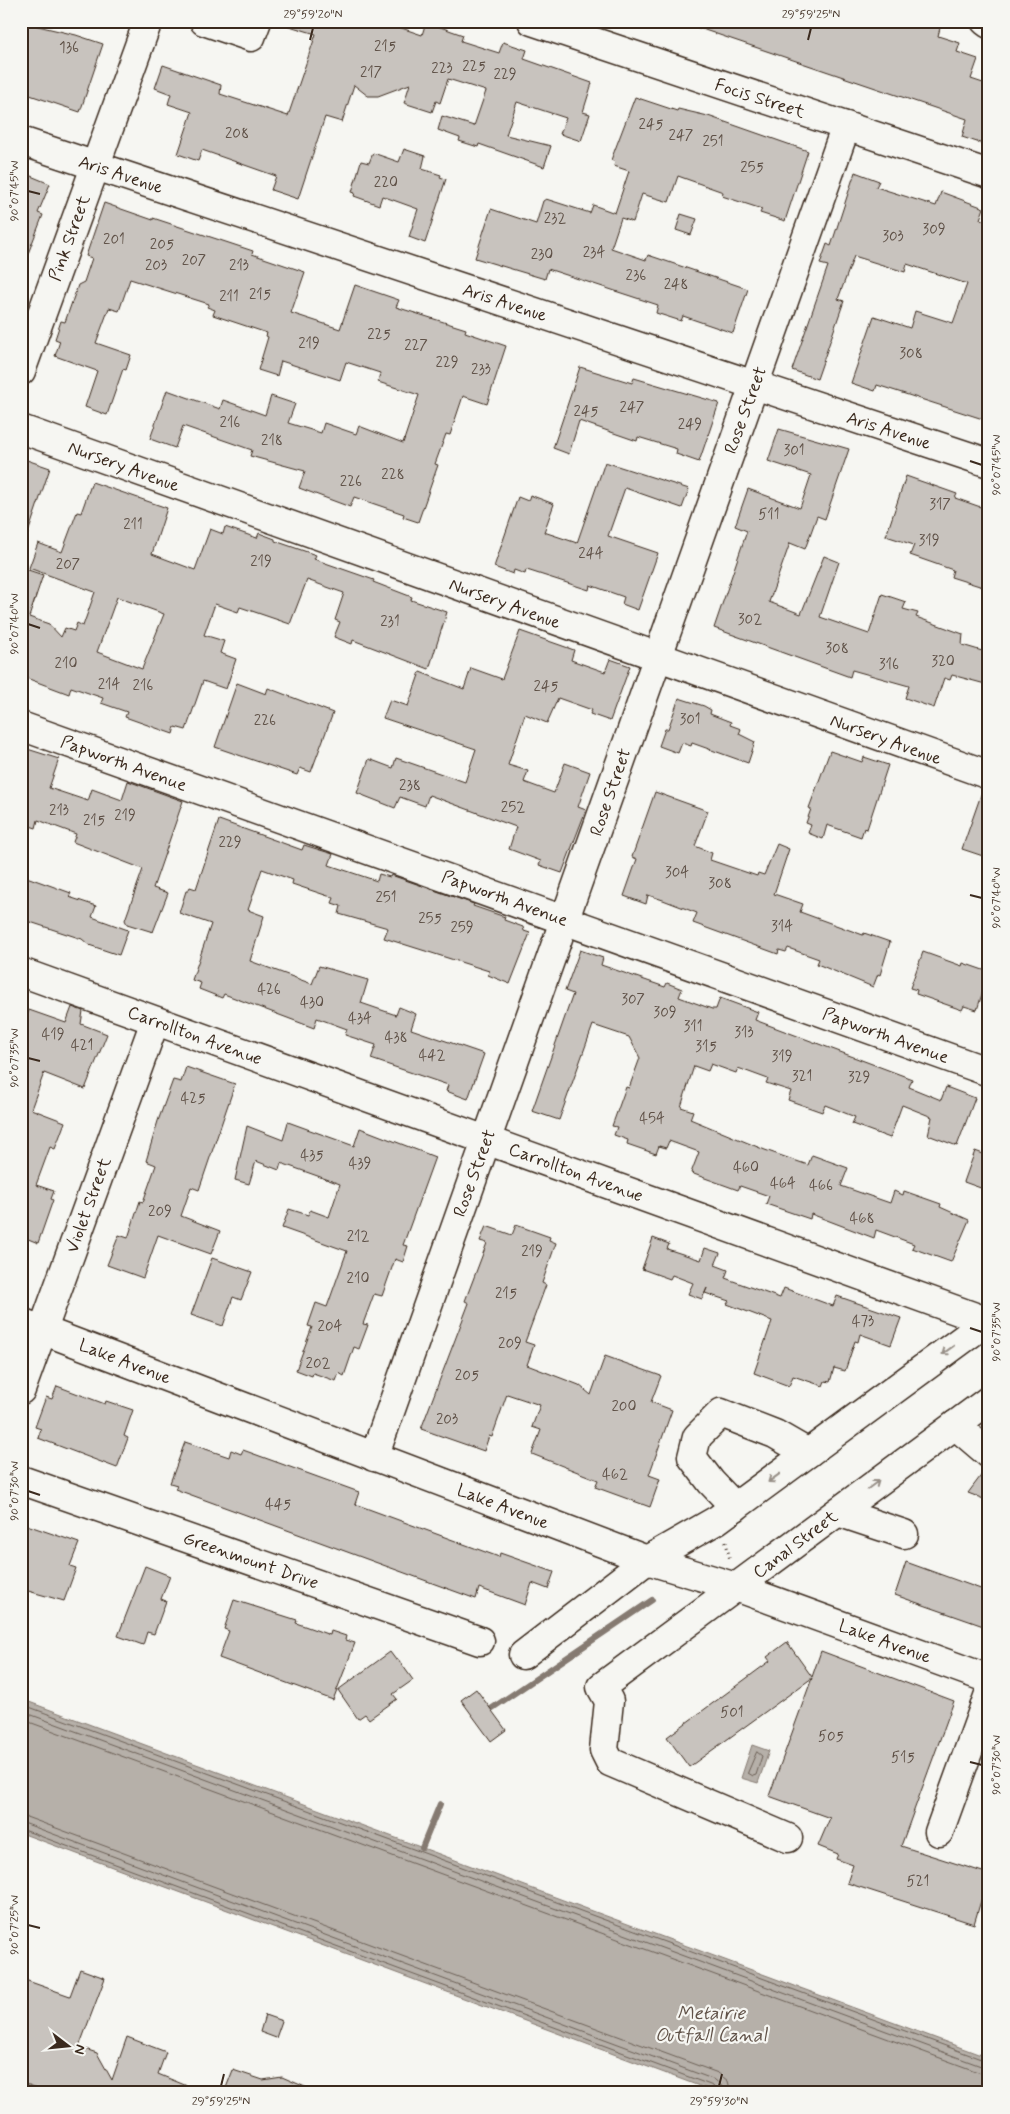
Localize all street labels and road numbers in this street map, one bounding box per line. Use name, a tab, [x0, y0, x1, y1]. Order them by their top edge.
street label: Focis Street	[712, 73, 808, 125]
street label: Aris Avenue	[75, 150, 166, 200]
street label: Pink Street	[43, 192, 97, 285]
street label: Aris Avenue	[459, 278, 550, 328]
street label: Rose Street	[719, 363, 773, 458]
street label: Aris Avenue	[843, 406, 934, 456]
street label: Nursery Avenue	[65, 436, 183, 498]
street label: Nursery Avenue	[446, 573, 564, 635]
street label: Nursery Avenue	[827, 709, 945, 771]
street label: Papworth Avenue	[57, 730, 190, 798]
street label: Rose Street	[585, 745, 637, 840]
street label: Papworth Avenue	[438, 865, 571, 933]
street label: Carrollton Avenue	[124, 1000, 265, 1071]
street label: Papworth Avenue	[819, 1002, 952, 1070]
street label: Rose Street	[448, 1126, 502, 1221]
street label: Carrollton Avenue	[505, 1137, 646, 1208]
street label: Violet Street	[61, 1154, 117, 1256]
street label: Lake Avenue	[75, 1333, 174, 1390]
street label: Lake Avenue	[453, 1478, 552, 1535]
street label: Canal Street	[748, 1505, 843, 1585]
street label: Greenmount Drive	[180, 1526, 322, 1595]
street label: Lake Avenue	[835, 1614, 934, 1670]

